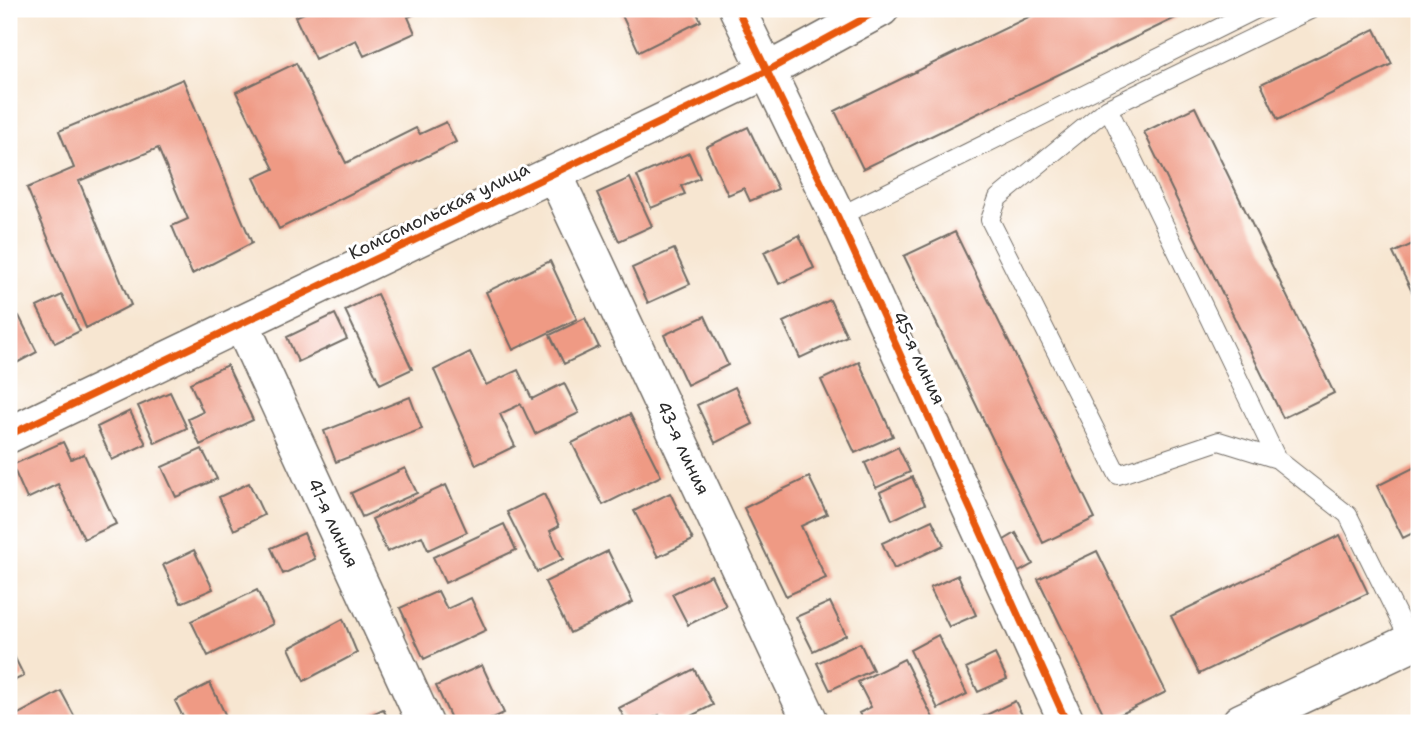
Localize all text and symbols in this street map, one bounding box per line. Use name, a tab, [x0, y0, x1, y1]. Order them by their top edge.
street label: Комсомольская улица	[345, 157, 533, 265]
street label: 45-я линия	[887, 307, 951, 409]
street label: 43-я линия	[651, 397, 715, 499]
street label: 41-я линия	[302, 474, 364, 572]

